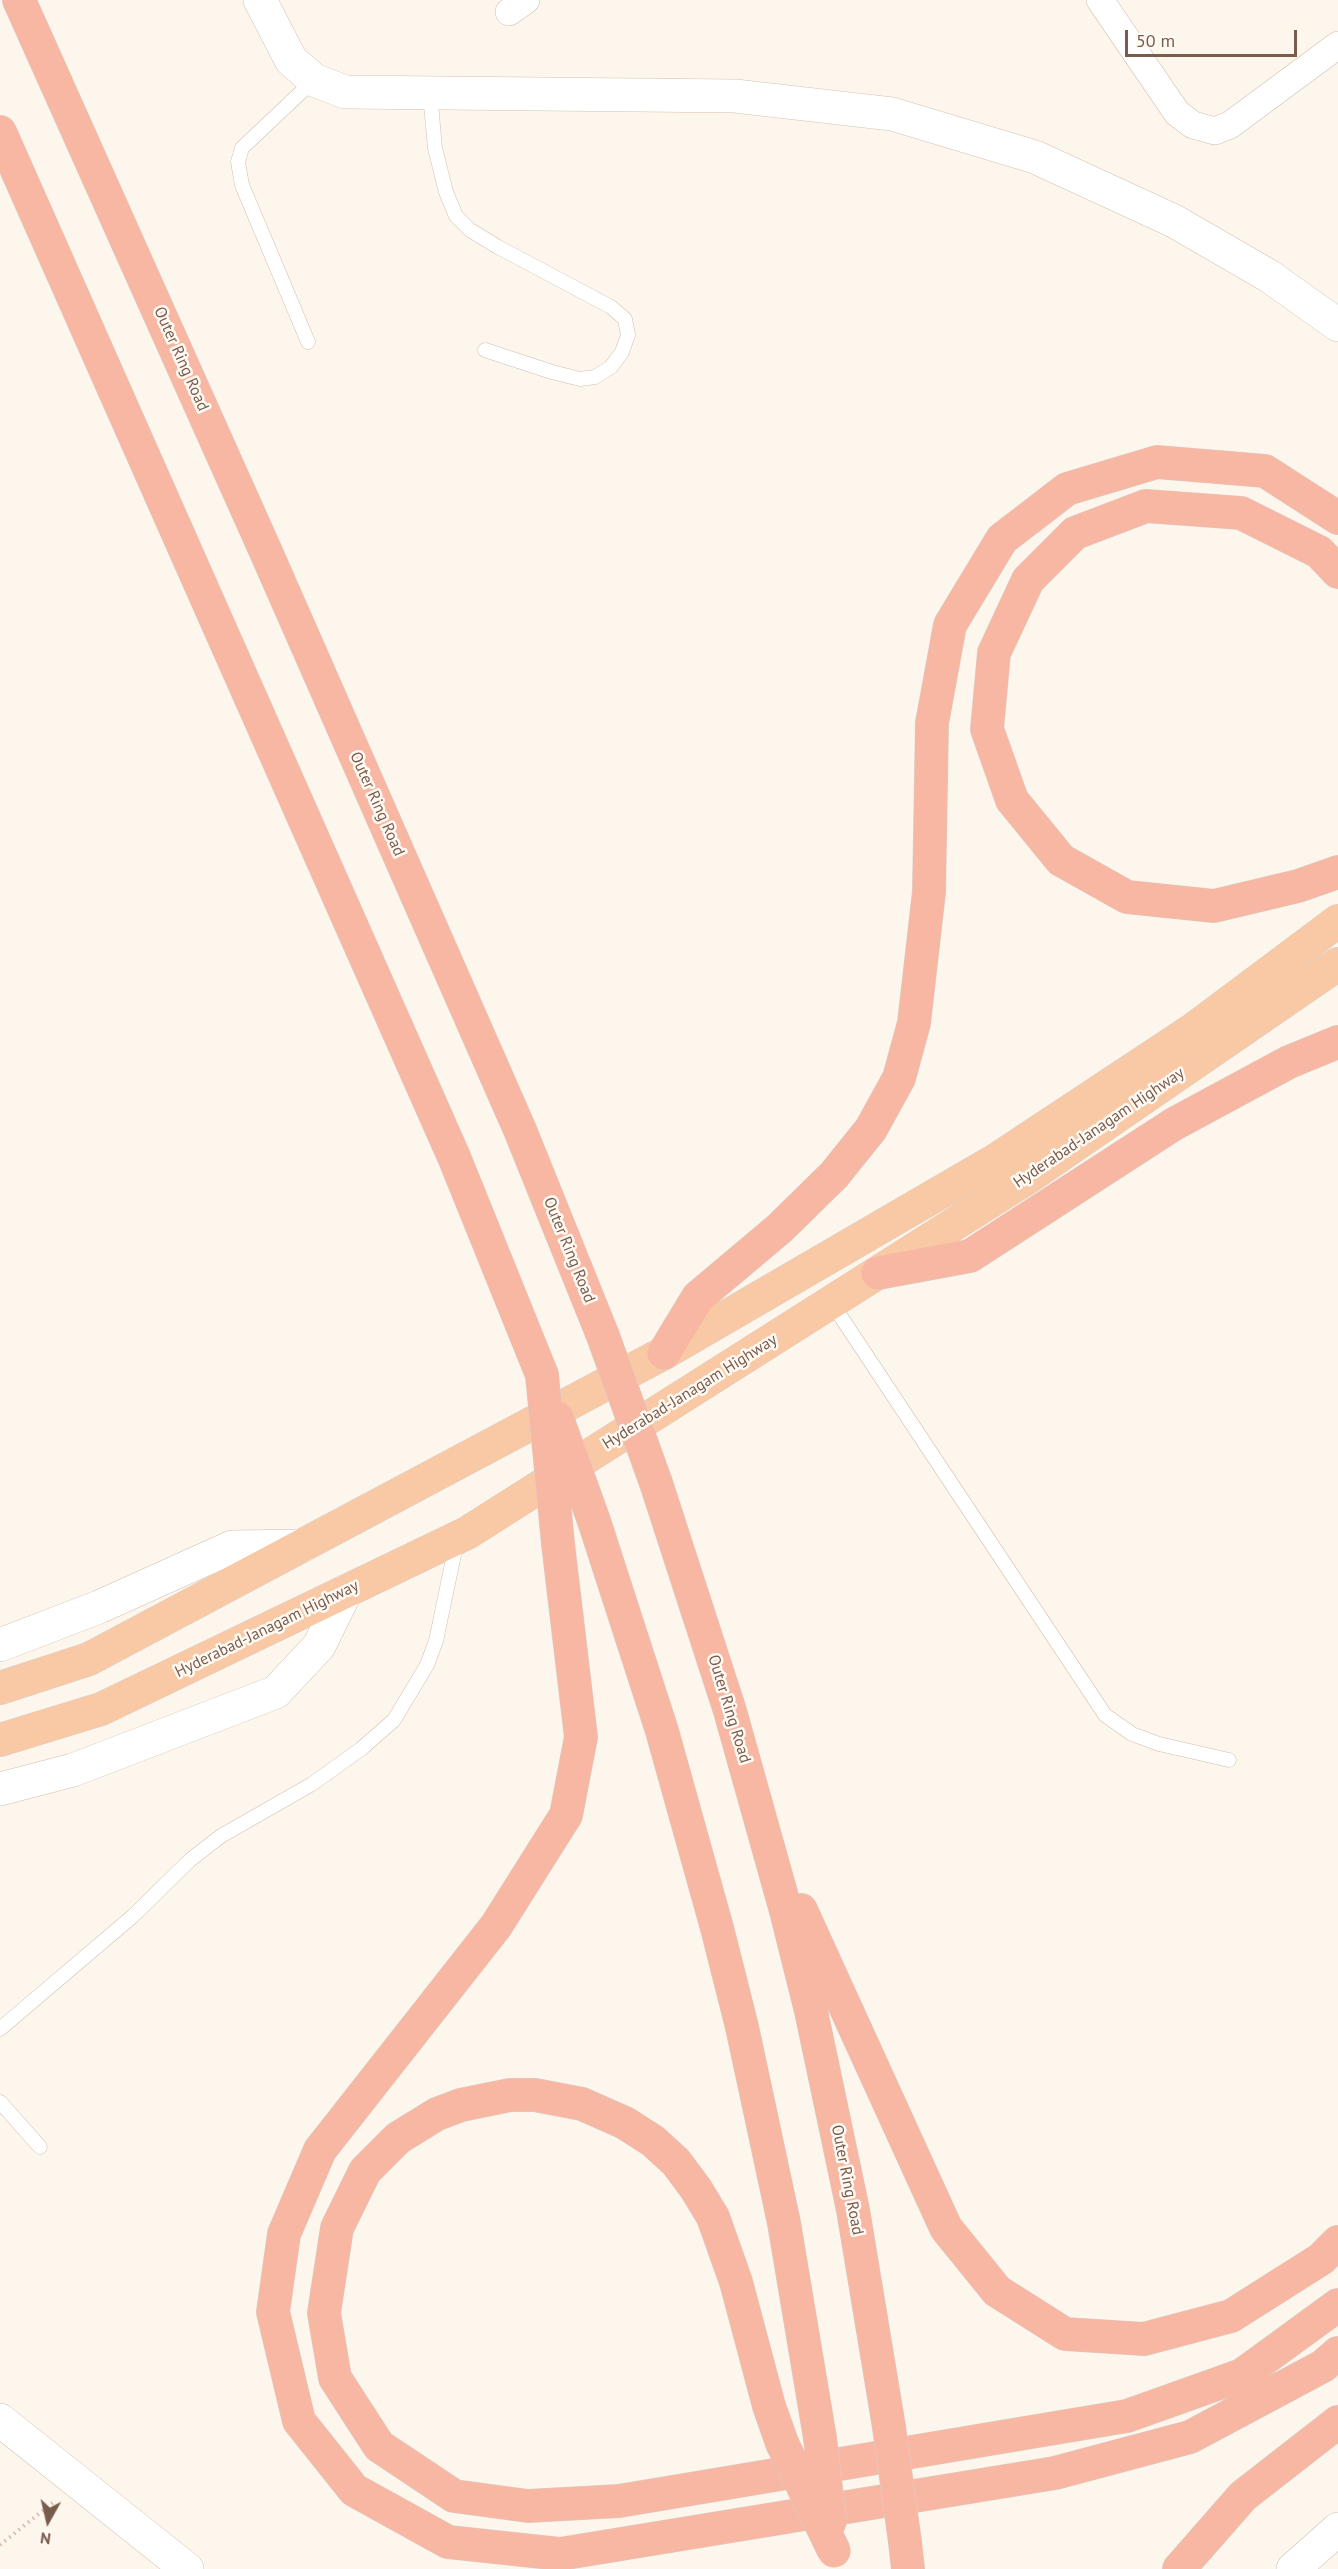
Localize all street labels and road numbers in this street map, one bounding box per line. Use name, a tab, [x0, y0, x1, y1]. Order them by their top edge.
street label: Outer Ring Road	[149, 304, 213, 414]
street label: Outer Ring Road	[345, 749, 409, 859]
street label: Hyderabad-Janagam Highway	[1010, 1064, 1188, 1192]
street label: Outer Ring Road	[539, 1195, 599, 1305]
street label: Hyderabad-Janagam Highway	[599, 1330, 781, 1454]
street label: Hyderabad-Janagam Highway	[172, 1576, 362, 1682]
street label: Outer Ring Road	[703, 1653, 755, 1765]
street label: Outer Ring Road	[827, 2123, 867, 2237]

